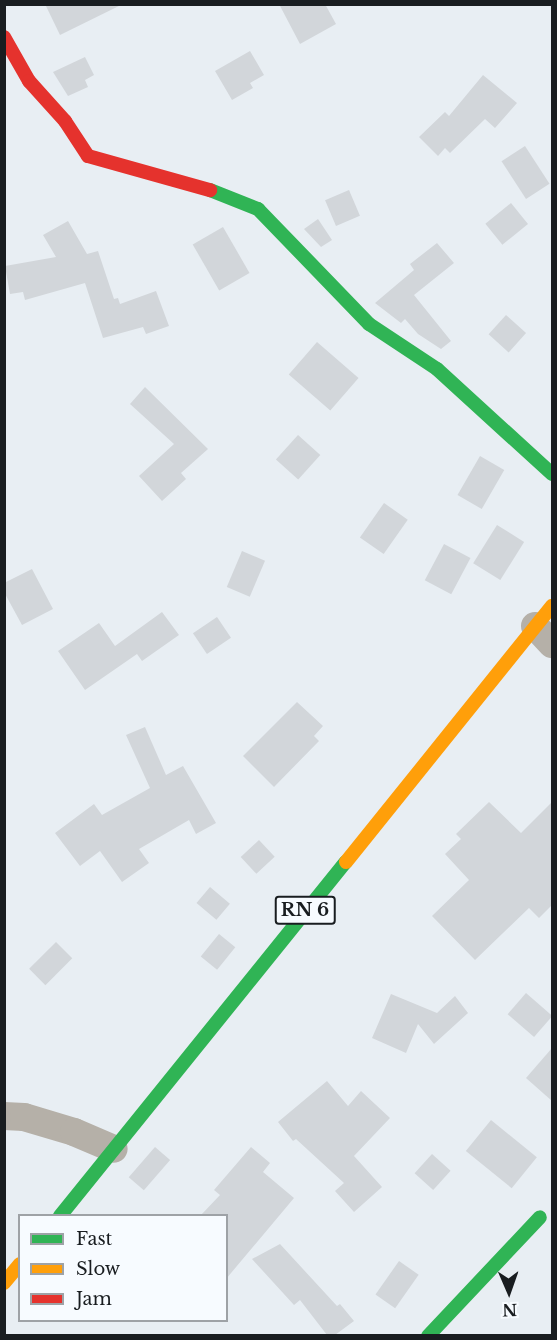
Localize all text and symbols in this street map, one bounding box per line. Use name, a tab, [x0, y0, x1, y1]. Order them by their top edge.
road number: RN 6	[274, 895, 336, 925]
legend	[18, 1214, 228, 1322]
text: Fast	[76, 1228, 112, 1250]
text: Slow	[76, 1258, 120, 1280]
north arrow	[479, 1262, 539, 1322]
text: Jam	[76, 1288, 112, 1310]
text: N	[502, 1300, 518, 1320]

